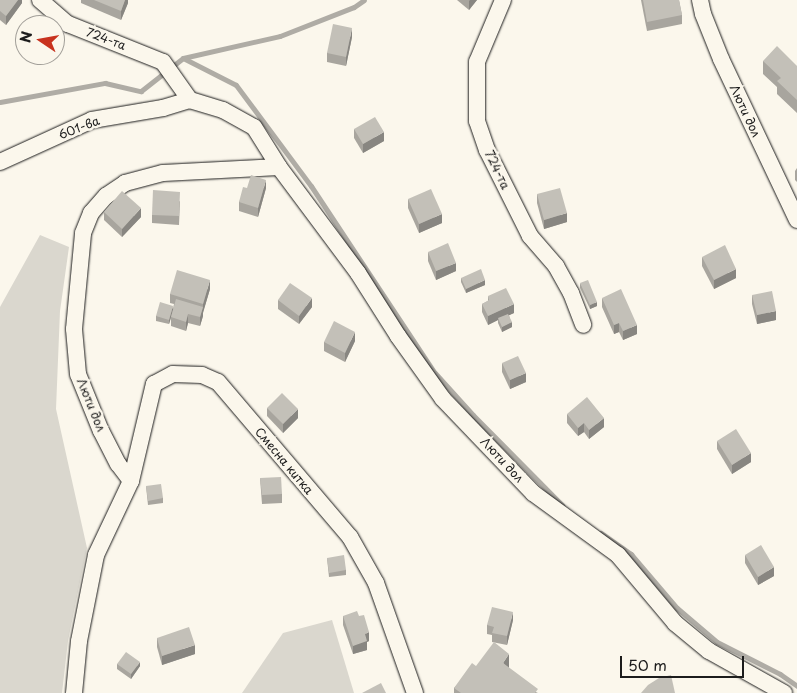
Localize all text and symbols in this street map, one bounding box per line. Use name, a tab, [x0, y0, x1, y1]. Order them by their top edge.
north arrow	[15, 15, 65, 65]
street label: 724-та	[84, 25, 128, 53]
text: N	[14, 29, 37, 45]
street label: Люти дол	[727, 83, 763, 139]
street label: 601-ва	[56, 114, 102, 142]
street label: 724-та	[481, 148, 513, 192]
street label: Люти дол	[74, 376, 108, 434]
street label: Смесна китка	[252, 425, 316, 497]
street label: Люти дол	[478, 435, 526, 485]
scale bar	[622, 646, 746, 678]
text: 50 m	[628, 653, 667, 676]

